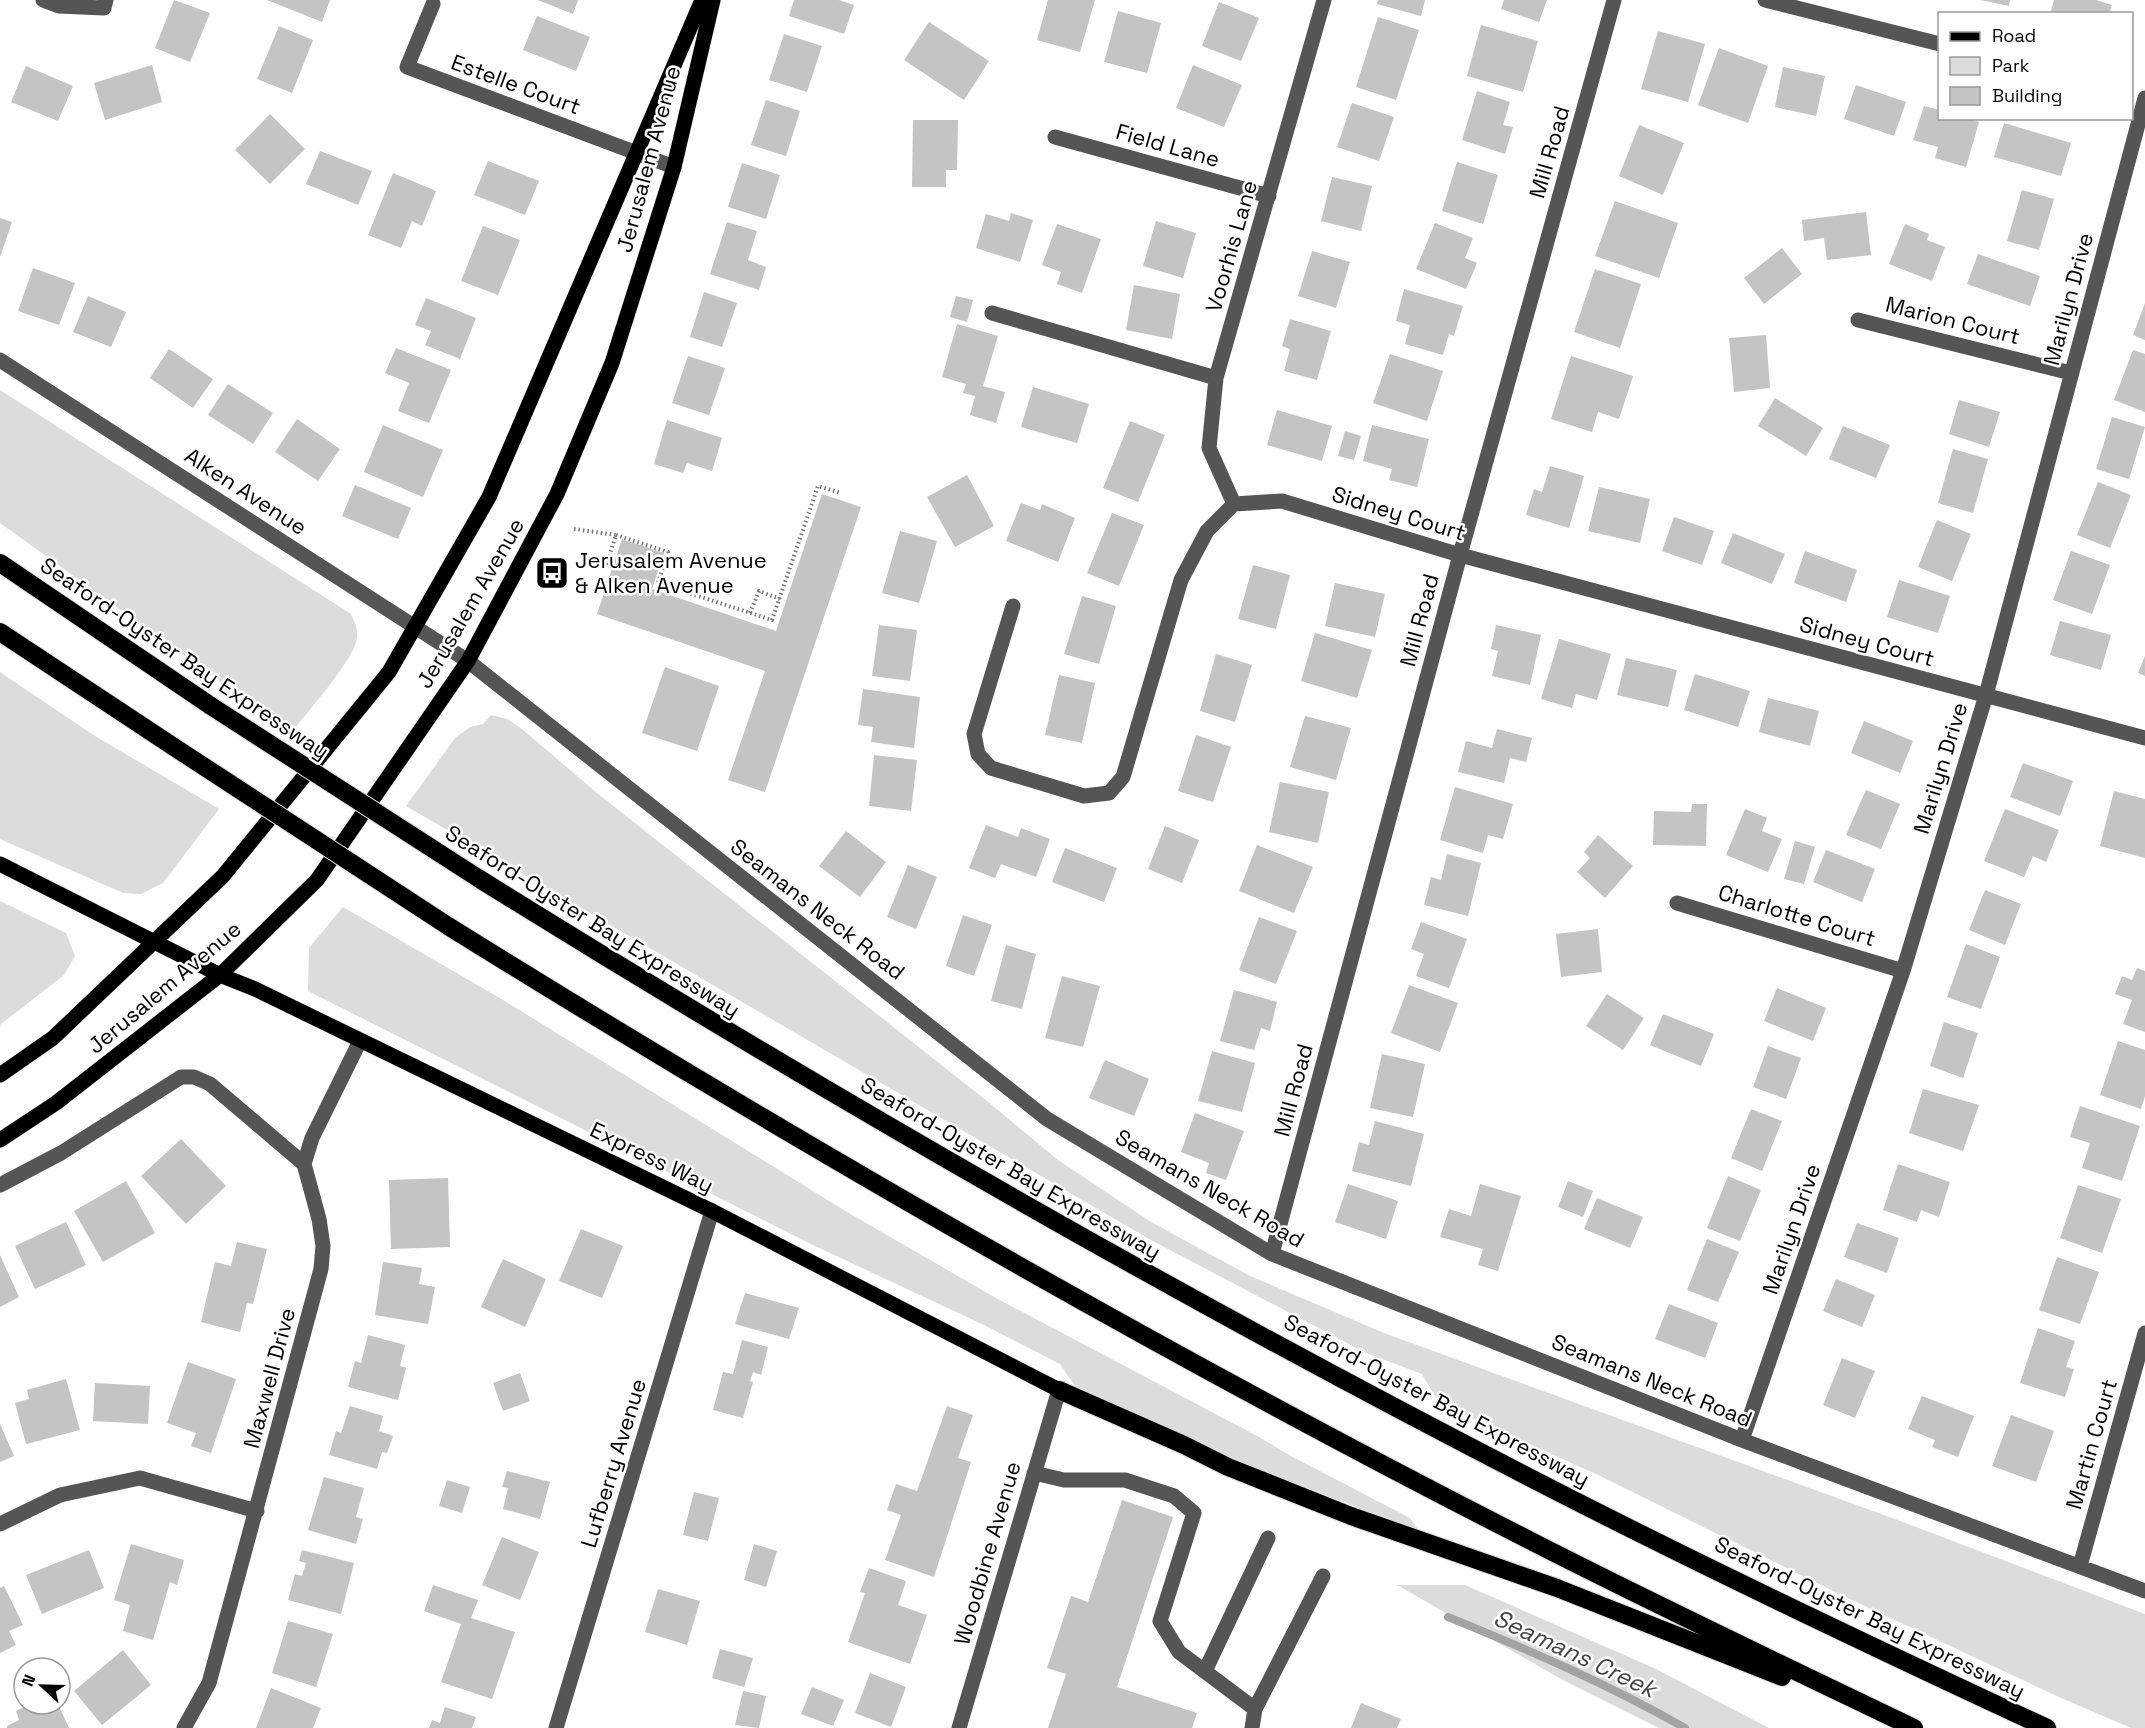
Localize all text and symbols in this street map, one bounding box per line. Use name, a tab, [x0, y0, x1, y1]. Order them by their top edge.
legend	[1938, 12, 2133, 120]
text: Road	[1992, 24, 2036, 47]
street label: Estelle Court	[448, 48, 584, 120]
text: Park	[1992, 54, 2030, 77]
street label: Jerusalem Avenue	[610, 63, 686, 255]
text: Building	[1992, 84, 2062, 107]
street label: Mill Road	[1522, 103, 1576, 201]
street label: Field Lane	[1113, 117, 1223, 173]
street label: Voorhis Lane	[1199, 177, 1263, 315]
street label: Marilyn Drive	[2037, 230, 2099, 368]
street label: Marion Court	[1883, 290, 2023, 350]
street label: Alken Avenue	[180, 441, 312, 541]
street label: Sidney Court	[1329, 479, 1469, 547]
street label: Jerusalem Avenue	[410, 513, 530, 693]
place label: Jerusalem Avenue & Alken Avenue	[575, 546, 767, 599]
street label: Seaford-Oyster Bay Expressway	[35, 551, 335, 765]
bus stop icon: Jerusalem Avenue & Alken Avenue	[534, 555, 570, 591]
street label: Mill Road	[1393, 571, 1445, 669]
street label: Sidney Court	[1797, 610, 1937, 672]
street label: Marilyn Drive	[1907, 699, 1973, 837]
street label: Seaford-Oyster Bay Expressway	[440, 818, 746, 1024]
street label: Seamans Neck Road	[725, 832, 911, 986]
street label: Charlotte Court	[1715, 878, 1879, 952]
street label: Jerusalem Avenue	[82, 915, 246, 1059]
street label: Mill Road	[1267, 1041, 1319, 1139]
street label: Seaford-Oyster Bay Expressway	[856, 1070, 1166, 1266]
street label: Express Way	[586, 1115, 718, 1199]
street label: Seamans Neck Road	[1110, 1122, 1310, 1254]
street label: Marilyn Drive	[1756, 1160, 1826, 1298]
street label: Maxwell Drive	[237, 1305, 301, 1451]
street label: Seaford-Oyster Bay Expressway	[1279, 1307, 1595, 1493]
street label: Seamans Neck Road	[1548, 1327, 1756, 1433]
street label: Lufberry Avenue	[574, 1375, 652, 1551]
street label: Martin Court	[2059, 1376, 2123, 1512]
street label: Woodbine Avenue	[947, 1458, 1027, 1648]
street label: Seaford-Oyster Bay Expressway	[1710, 1529, 2030, 1705]
water label: Seamans Creek	[1489, 1602, 1664, 1706]
north arrow	[12, 1656, 72, 1716]
text: N	[17, 1672, 40, 1689]

